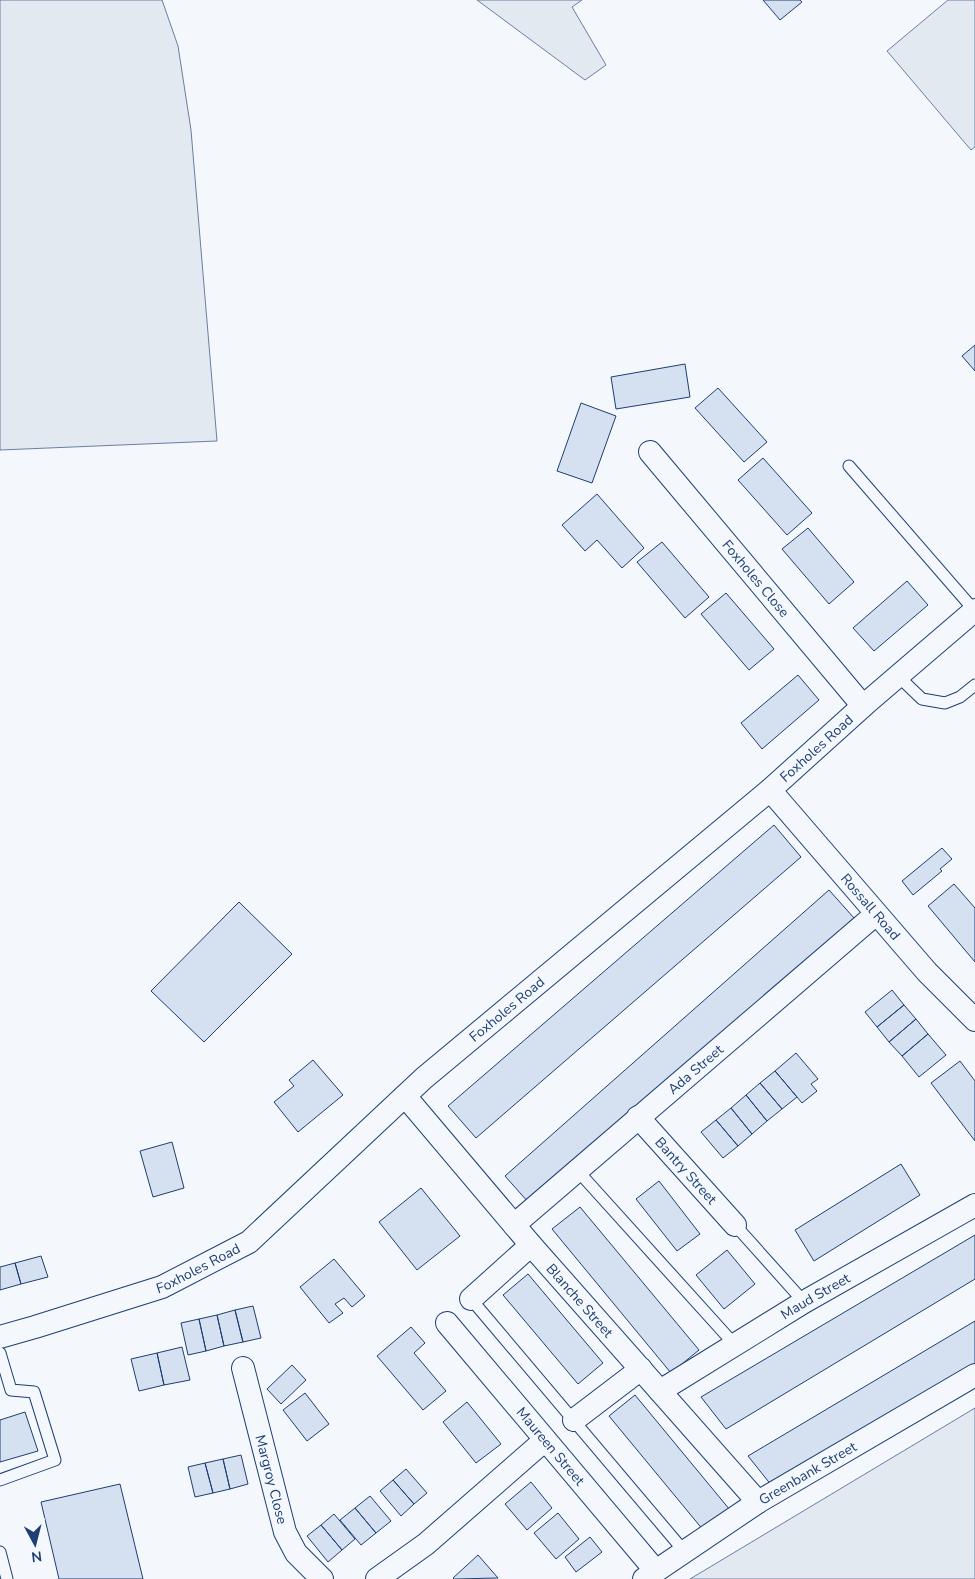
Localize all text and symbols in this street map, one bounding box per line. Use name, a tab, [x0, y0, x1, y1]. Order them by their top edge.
street label: Foxholes Close	[718, 536, 794, 621]
street label: Foxholes Road	[776, 710, 857, 786]
street label: Rossall Road	[836, 869, 905, 944]
street label: Foxholes Road	[465, 972, 548, 1046]
street label: Ada Street	[663, 1040, 727, 1098]
street label: Bantry Street	[651, 1133, 721, 1208]
street label: Foxholes Road	[154, 1239, 243, 1298]
street label: Blanche Street	[542, 1259, 618, 1341]
street label: Maud Street	[777, 1268, 853, 1324]
street label: Maureen Street	[512, 1403, 589, 1489]
street label: Margroy Close	[251, 1433, 292, 1526]
street label: Greenbank Street	[755, 1437, 860, 1509]
north arrow	[10, 1519, 60, 1569]
text: N	[30, 1546, 43, 1566]

